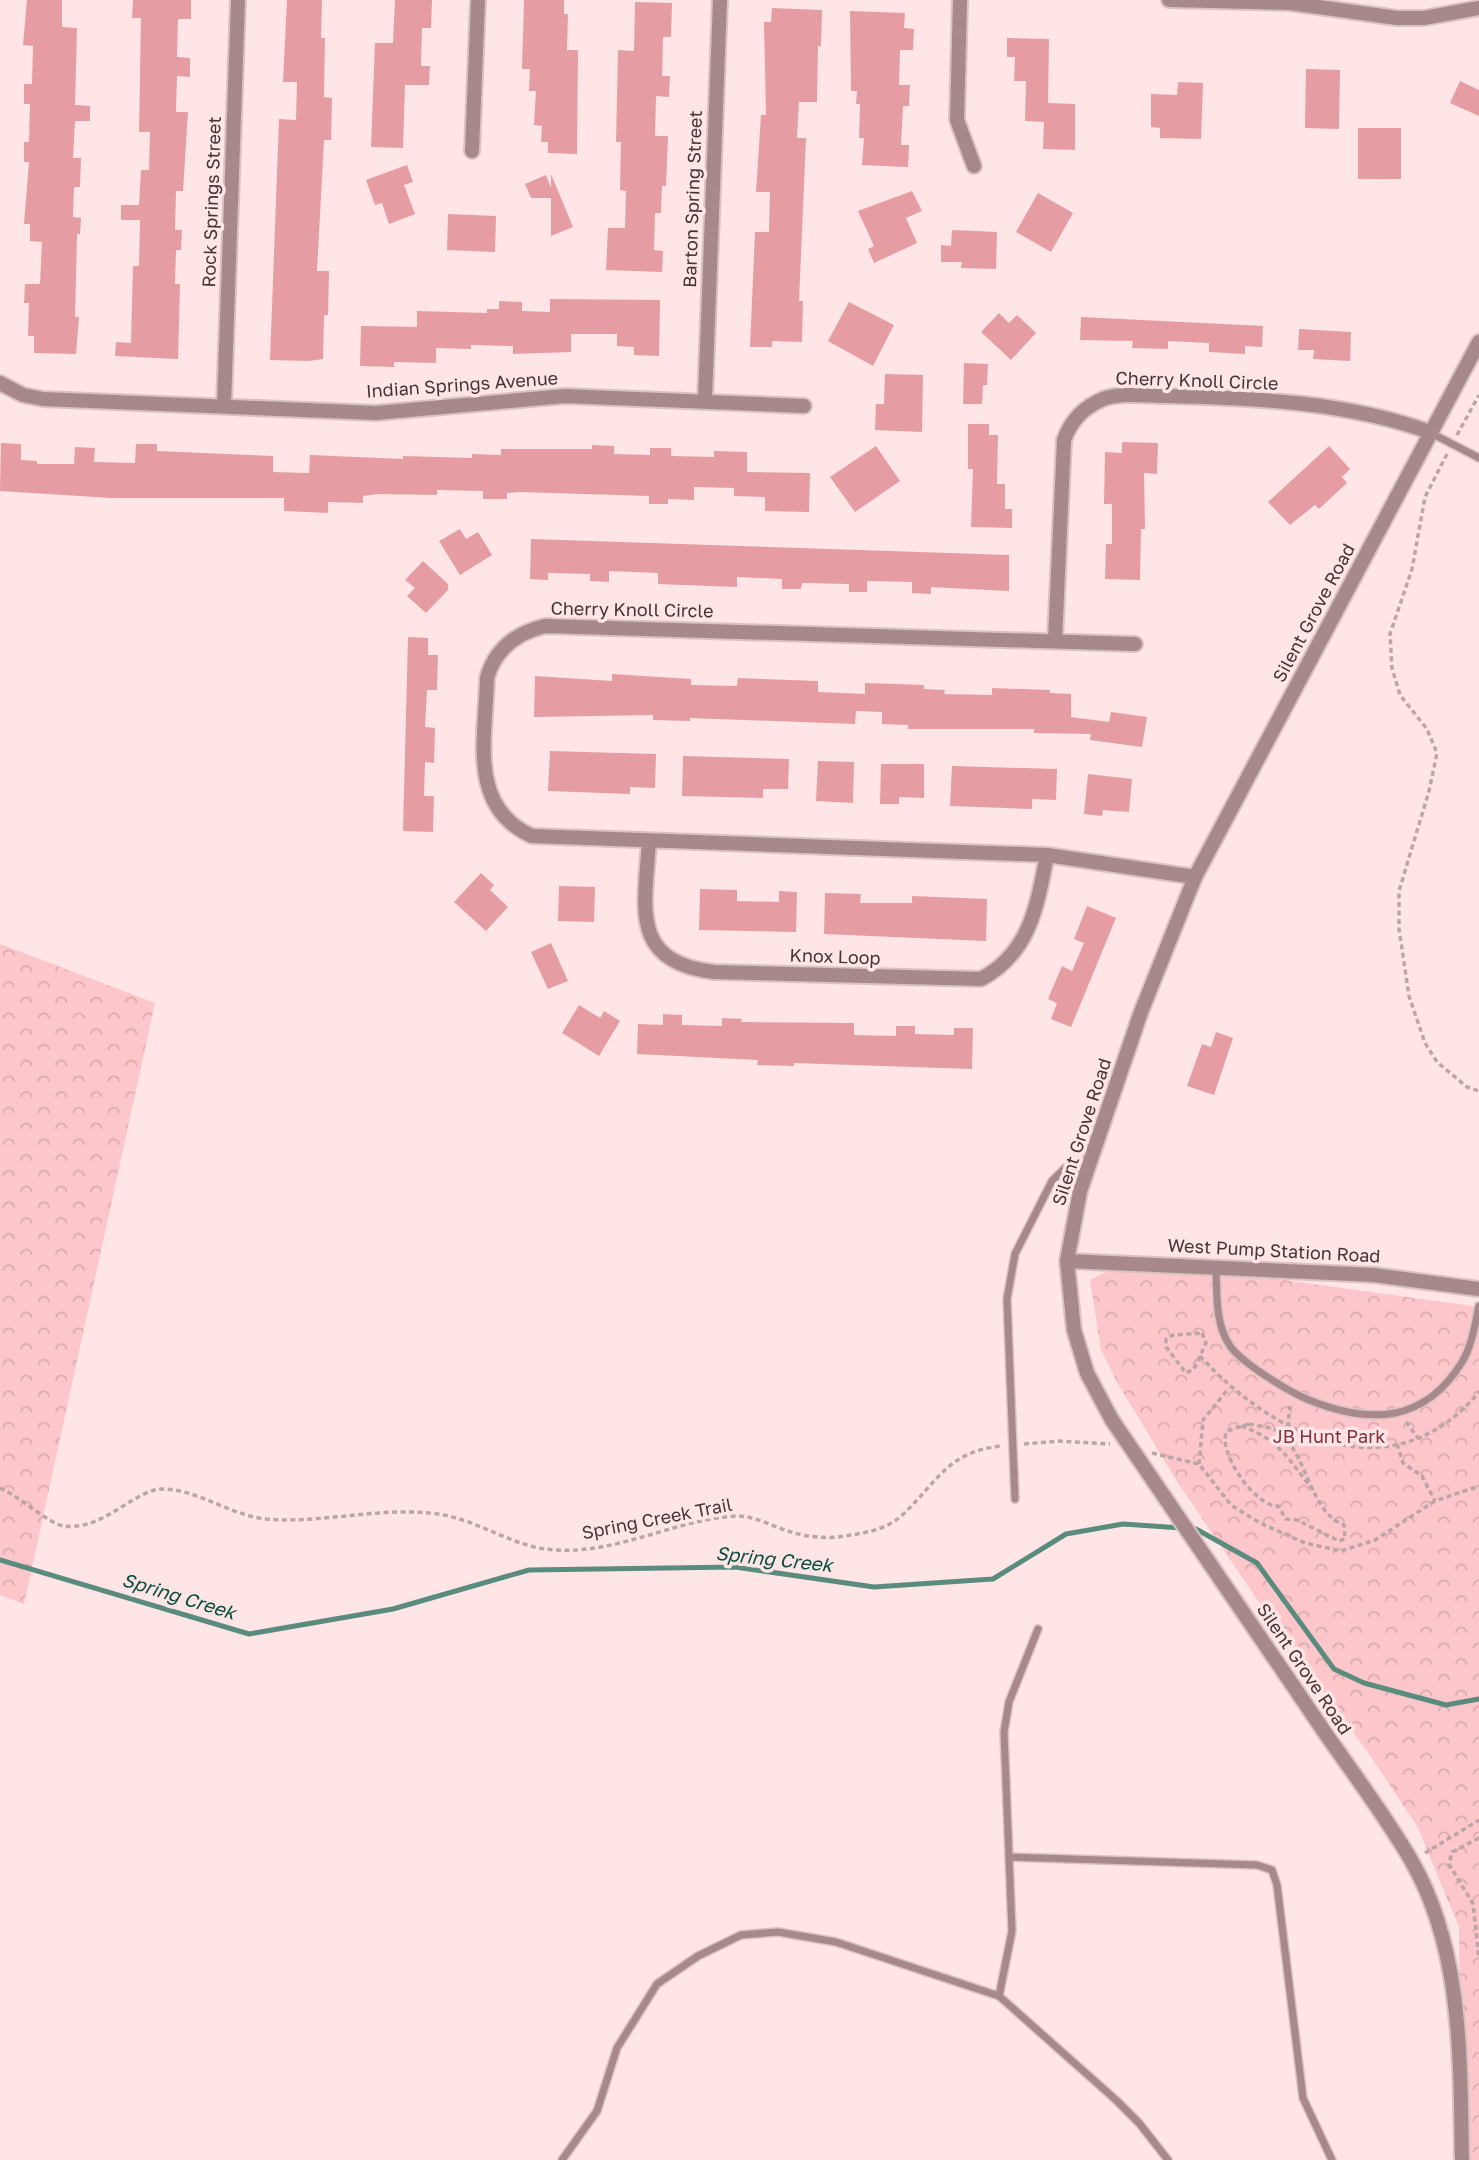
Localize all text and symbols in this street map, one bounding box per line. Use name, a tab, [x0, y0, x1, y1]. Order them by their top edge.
street label: Barton Spring Street	[678, 110, 706, 288]
street label: Rock Springs Street	[197, 116, 225, 288]
street label: Indian Springs Avenue	[365, 366, 559, 402]
street label: Cherry Knoll Circle	[1115, 366, 1279, 394]
street label: Silent Grove Road	[1267, 540, 1359, 686]
street label: Cherry Knoll Circle	[550, 597, 714, 621]
street label: Knox Loop	[789, 943, 881, 969]
street label: Silent Grove Road	[1047, 1055, 1115, 1208]
street label: West Pump Station Road	[1167, 1233, 1381, 1267]
park label: JB Hunt Park	[1273, 1425, 1385, 1447]
street label: Spring Creek Trail	[580, 1493, 734, 1543]
water label: Spring Creek	[714, 1541, 836, 1576]
water label: Spring Creek	[120, 1567, 241, 1624]
street label: Silent Grove Road	[1253, 1599, 1357, 1738]

